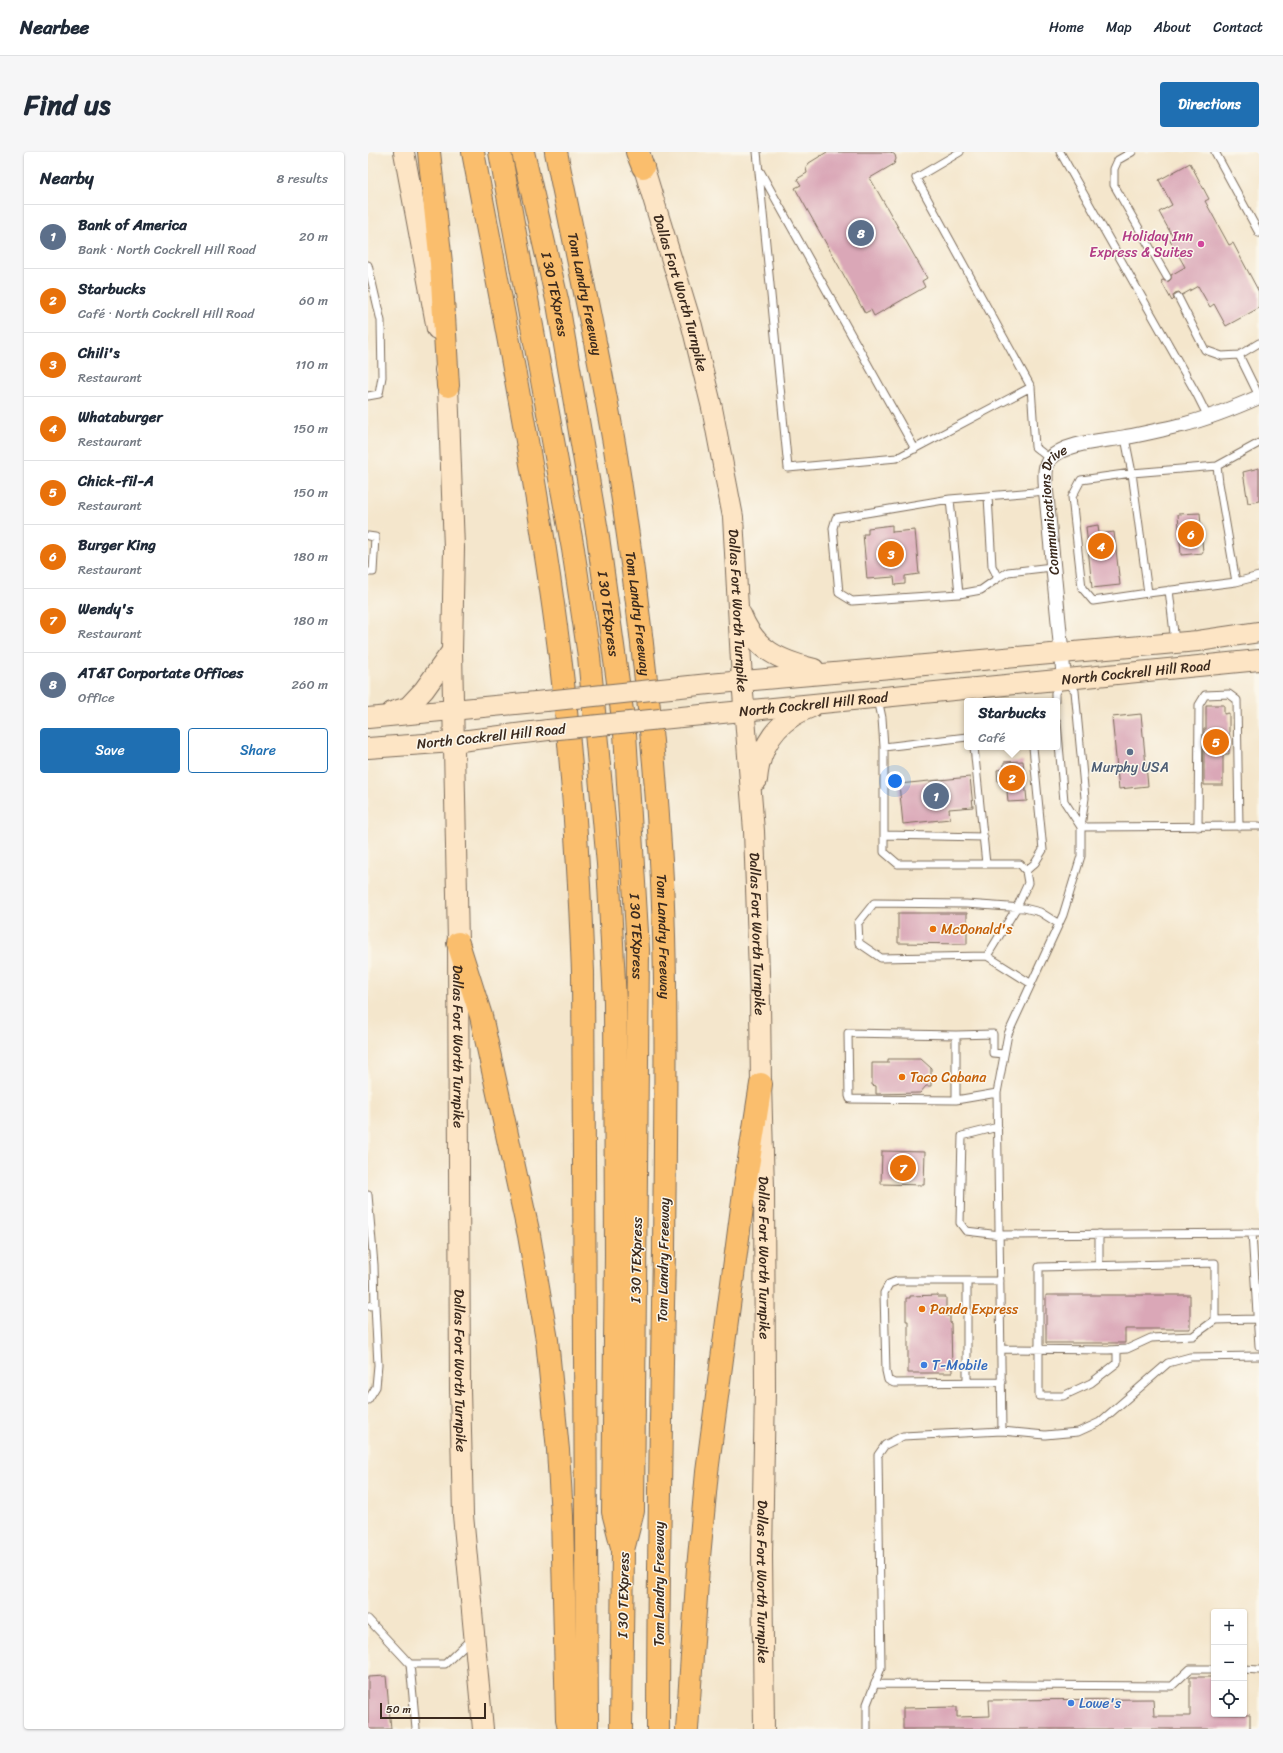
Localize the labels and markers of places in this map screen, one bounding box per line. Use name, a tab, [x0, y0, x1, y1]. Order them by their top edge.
pin: 8	[848, 218, 874, 248]
place label: Holiday Inn Express & Suites	[1089, 224, 1194, 265]
marker: Holiday Inn Express & Suites	[1196, 239, 1206, 249]
pin: 6	[1178, 519, 1204, 549]
pin: 4	[1088, 531, 1114, 561]
pin: 3	[878, 539, 904, 569]
pin: 5	[1203, 727, 1229, 757]
marker: Murphy USA	[1125, 747, 1135, 757]
place label: Murphy USA	[1091, 755, 1169, 780]
pin: 2	[999, 763, 1025, 793]
pin: 1	[923, 781, 949, 811]
place label: McDonald's	[941, 917, 1013, 942]
marker: McDonald's	[928, 924, 938, 934]
place label: Taco Cabana	[910, 1065, 987, 1090]
marker: Taco Cabana	[897, 1072, 907, 1082]
pin: 7	[890, 1153, 916, 1183]
place label: Panda Express	[930, 1297, 1019, 1322]
marker: Panda Express	[917, 1304, 927, 1314]
place label: T-Mobile	[932, 1353, 988, 1378]
marker: T-Mobile	[919, 1360, 929, 1370]
place label: Lowe's	[1079, 1691, 1122, 1716]
marker: Lowe's	[1066, 1698, 1076, 1708]

